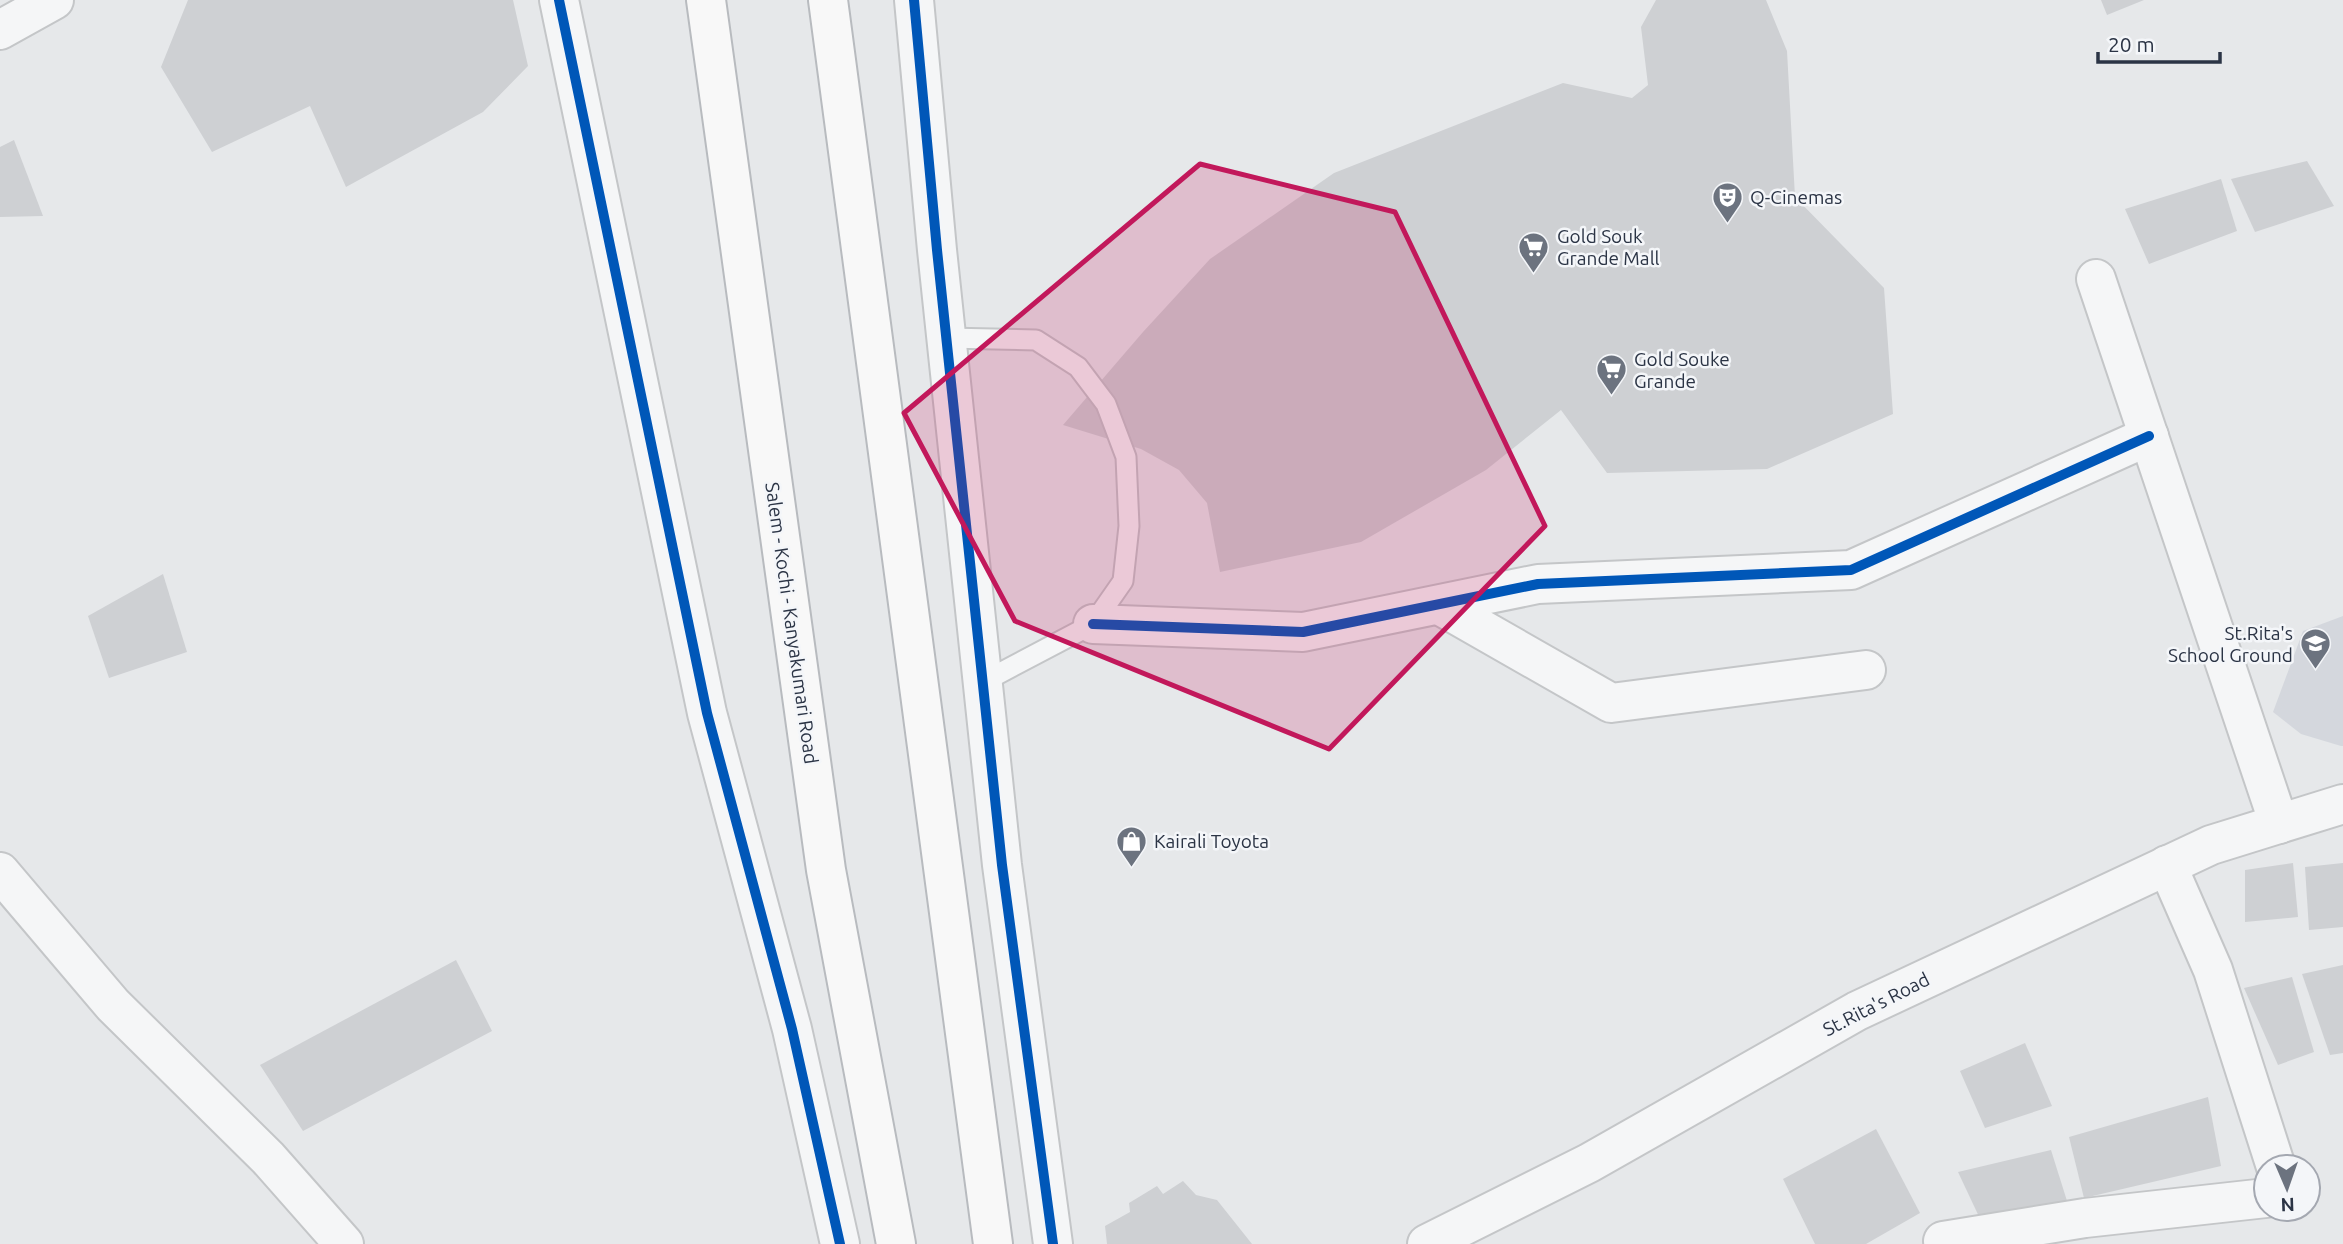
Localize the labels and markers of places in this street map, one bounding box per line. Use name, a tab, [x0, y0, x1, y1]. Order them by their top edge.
theatre icon: Q-Cinemas	[1710, 180, 1744, 224]
place label: Q-Cinemas	[1750, 186, 1842, 208]
place label: Gold Souk Grande Mall	[1557, 225, 1660, 269]
supermarket icon: Gold Souk Grande Mall	[1517, 230, 1551, 274]
place label: Gold Souke Grande	[1634, 348, 1730, 392]
supermarket icon: Gold Souke Grande	[1594, 353, 1628, 397]
place label: St.Rita's School Ground	[2168, 622, 2293, 666]
school or university icon: St.Rita's School Ground	[2299, 627, 2333, 671]
shop icon: Kairali Toyota	[1114, 824, 1148, 868]
place label: Kairali Toyota	[1154, 830, 1269, 852]

